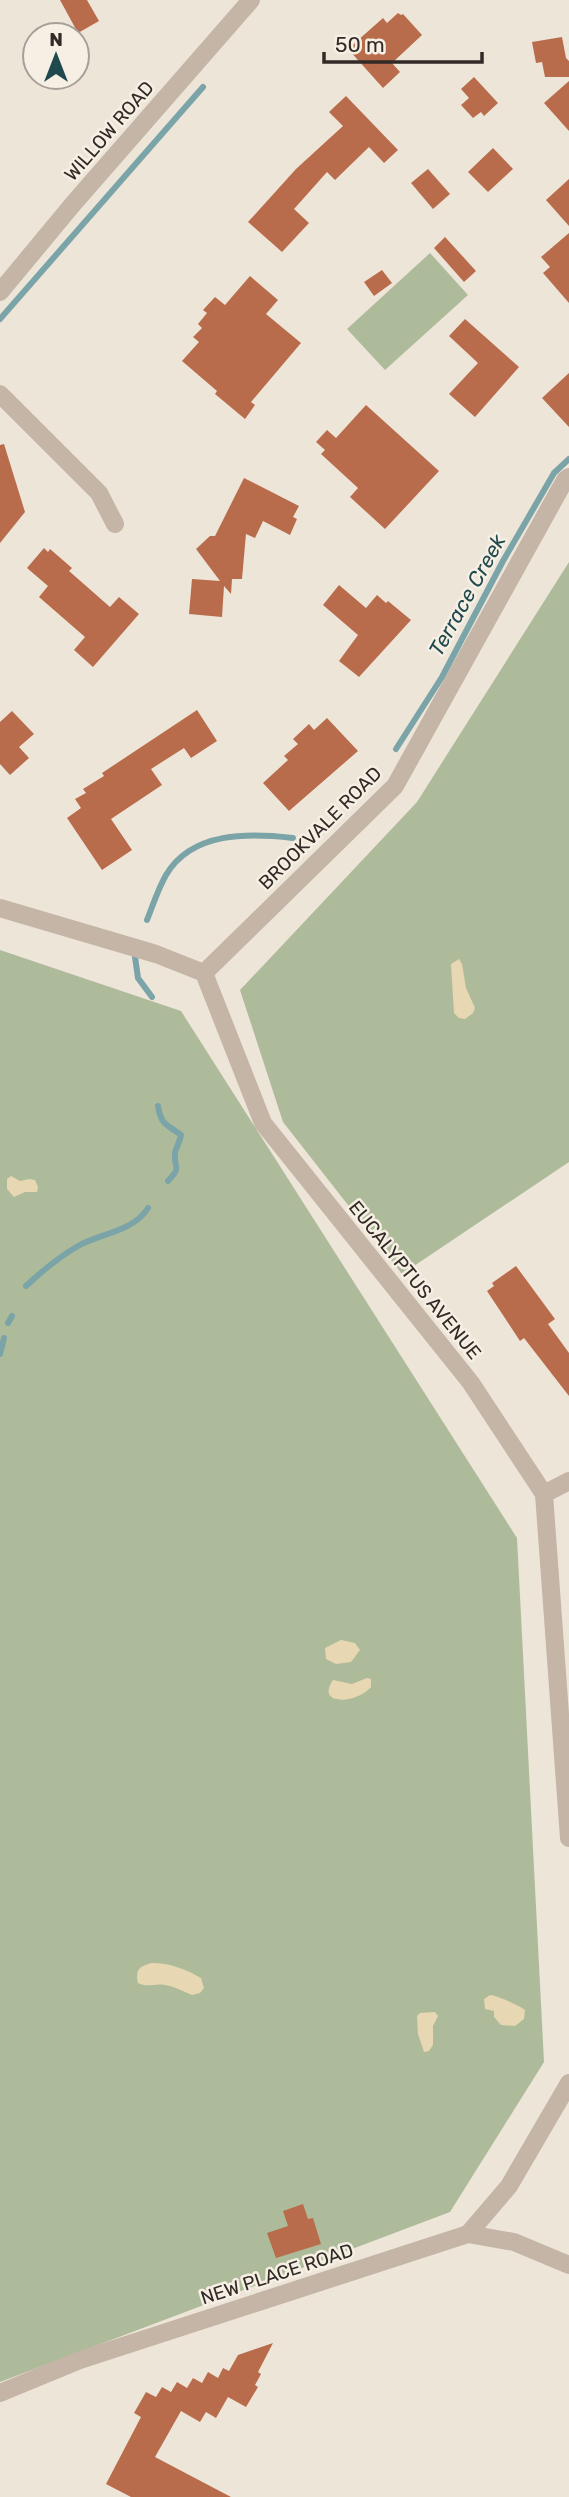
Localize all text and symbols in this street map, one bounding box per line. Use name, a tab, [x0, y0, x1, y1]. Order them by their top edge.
north arrow	[21, 21, 91, 91]
scale bar	[324, 21, 482, 65]
text: N	[49, 28, 63, 51]
text: 50 m	[335, 32, 385, 57]
street label: WILLOW ROAD	[59, 76, 159, 186]
water label: Terrace Creek	[423, 529, 511, 660]
street label: BROOKVALE ROAD	[254, 762, 386, 894]
street label: EUCALYPTUS AVENUE	[344, 1196, 486, 1364]
street label: NEW PLACE ROAD	[198, 2238, 356, 2310]

